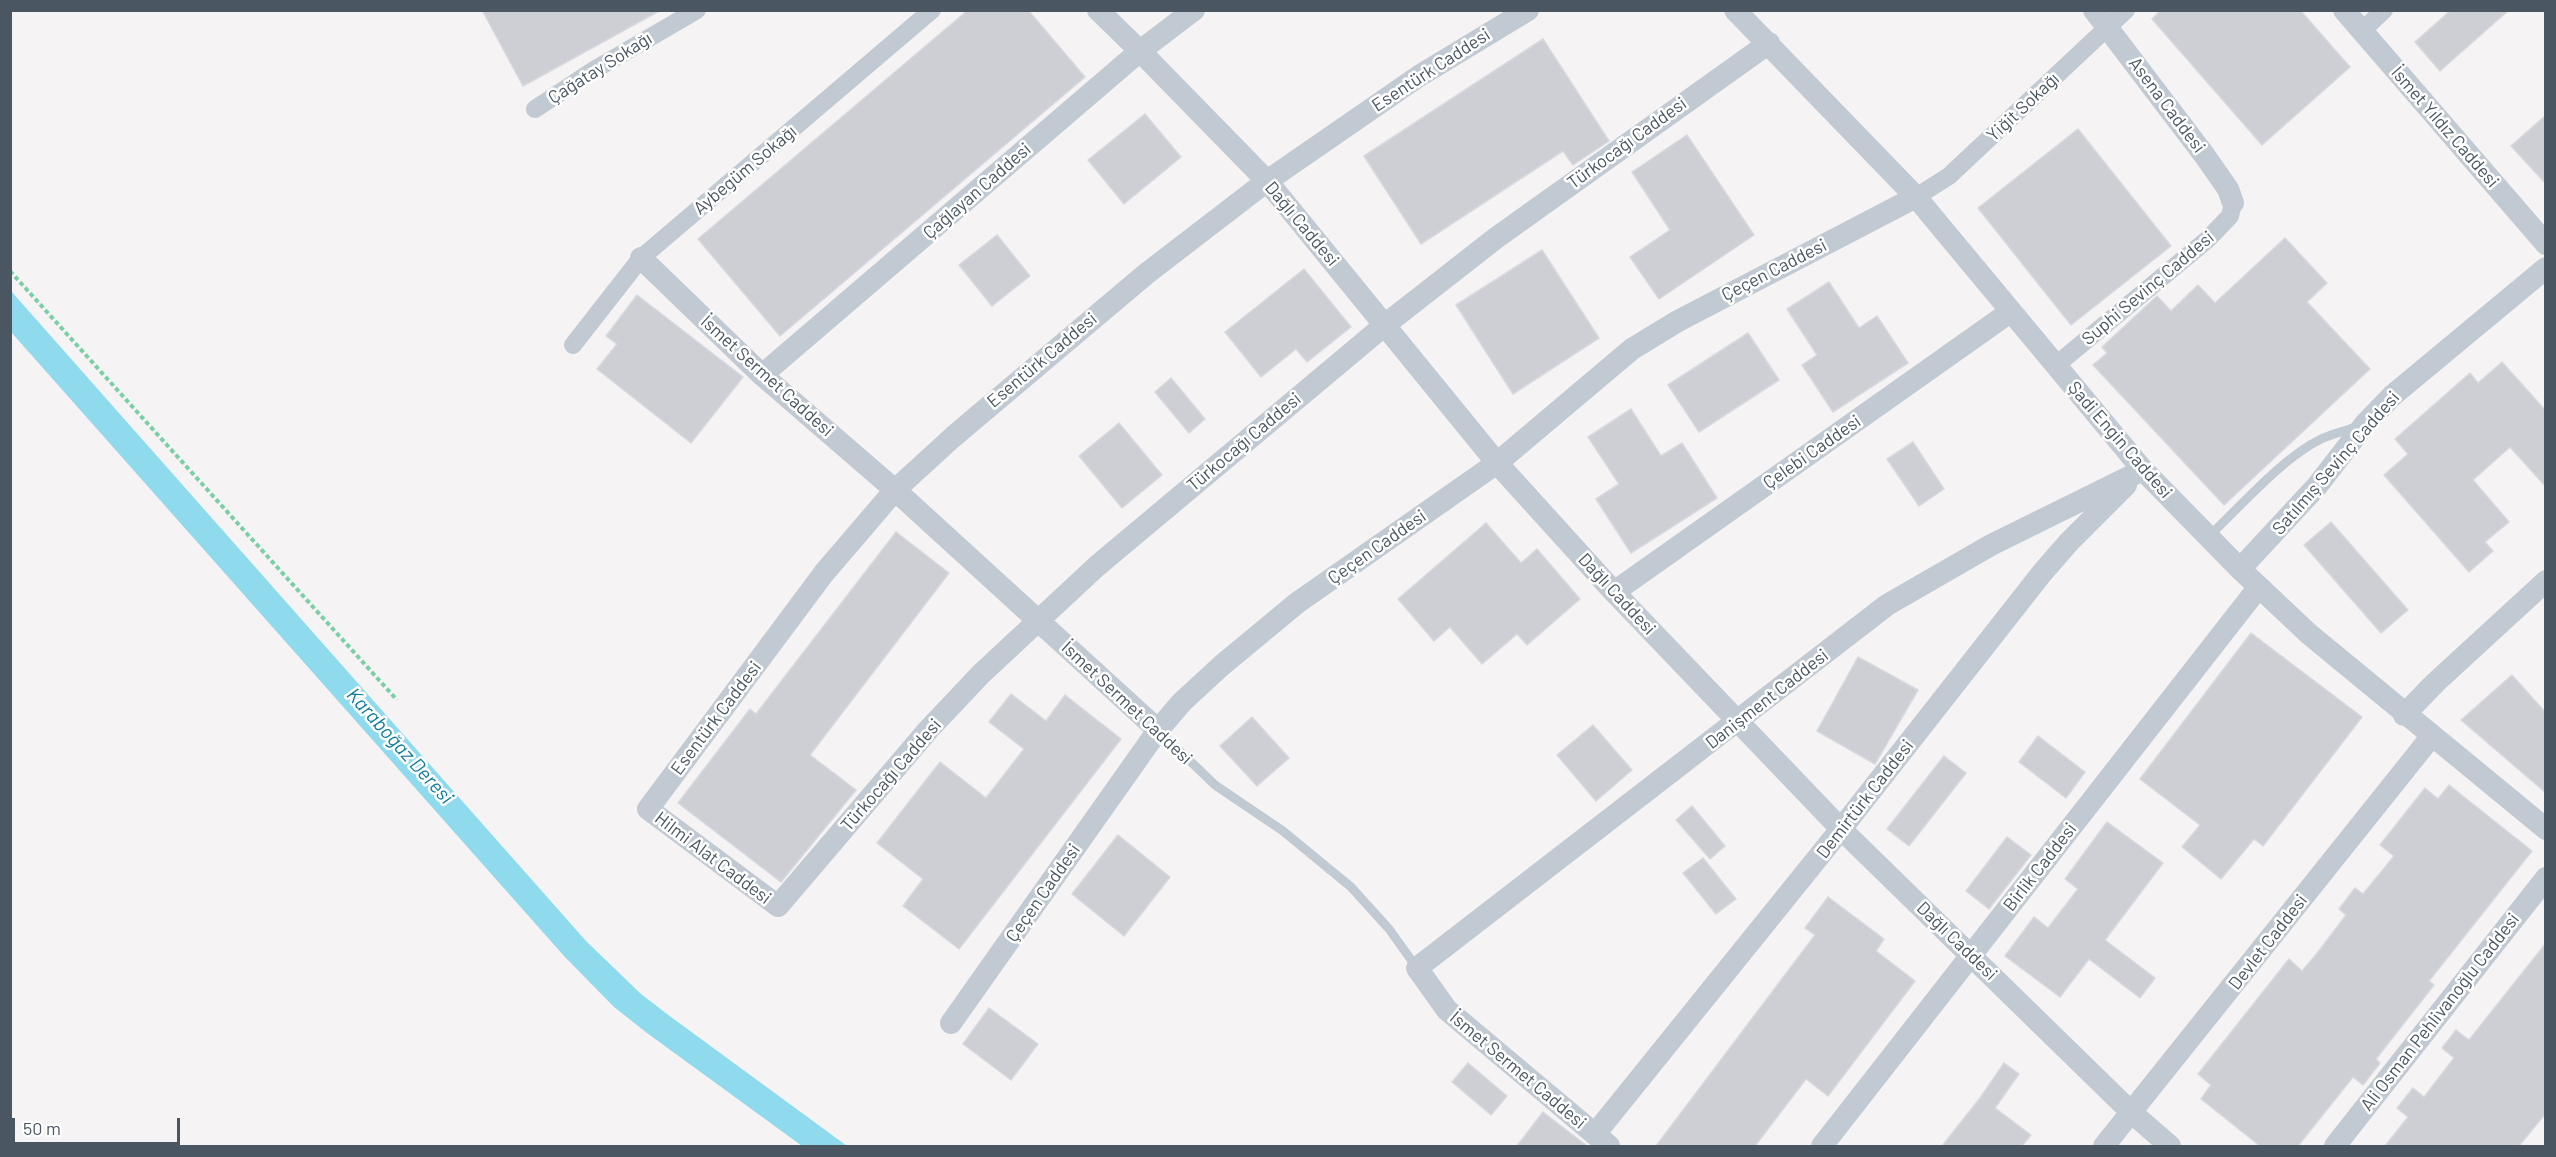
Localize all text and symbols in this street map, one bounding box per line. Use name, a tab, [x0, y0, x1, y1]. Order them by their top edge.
street label: Esentürk Caddesi	[1368, 24, 1494, 116]
street label: Çağatay Sokağı	[544, 28, 656, 108]
street label: Asena Caddesi	[2124, 53, 2210, 157]
street label: İsmet Yıldız Caddesi	[2387, 62, 2503, 192]
street label: Yiğit Sokağı	[1982, 68, 2064, 146]
street label: Türkocağı Caddesi	[1563, 92, 1691, 194]
street label: Aybegüm Sokağı	[689, 121, 801, 219]
street label: Çağlayan Caddesi	[919, 138, 1035, 244]
street label: Dağlı Caddesi	[1260, 177, 1344, 271]
street label: Suphi Sevinç Caddesi	[2078, 226, 2218, 350]
street label: Çeçen Caddesi	[1718, 234, 1830, 306]
street label: Esentürk Caddesi	[983, 308, 1101, 412]
street label: İsmet Sermet Caddesi	[696, 311, 838, 441]
street label: Şadi Engin Caddesi	[2063, 377, 2177, 503]
street label: Satılmış Sevinç Caddesi	[2268, 387, 2404, 539]
street label: Türkocağı Caddesi	[1183, 388, 1305, 496]
street label: Çelebi Caddesi	[1759, 410, 1865, 494]
street label: Çeçen Caddesi	[1324, 505, 1430, 589]
street label: Dağlı Caddesi	[1574, 549, 1660, 639]
street label: İsmet Sermet Caddesi	[1057, 637, 1197, 769]
street label: Danişment Caddesi	[1701, 644, 1833, 754]
street label: Esentürk Caddesi	[666, 657, 766, 779]
water label: Karaboğaz Deresi	[342, 683, 458, 809]
street label: Türkocağı Caddesi	[836, 714, 946, 836]
street label: Demirtürk Caddesi	[1812, 735, 1918, 863]
street label: Hilmi Alat Caddesi	[650, 807, 776, 909]
street label: Birlik Caddesi	[1999, 819, 2081, 915]
street label: Çeçen Caddesi	[1001, 840, 1085, 946]
street label: Devlet Caddesi	[2224, 890, 2312, 994]
street label: Dağlı Caddesi	[1912, 897, 2002, 985]
street label: Ali Osman Pehlivanoğlu Caddesi	[2356, 909, 2524, 1115]
street label: İsmet Sermet Caddesi	[1446, 1007, 1590, 1133]
scale bar	[15, 1106, 183, 1144]
text: 50 m	[23, 1117, 61, 1139]

